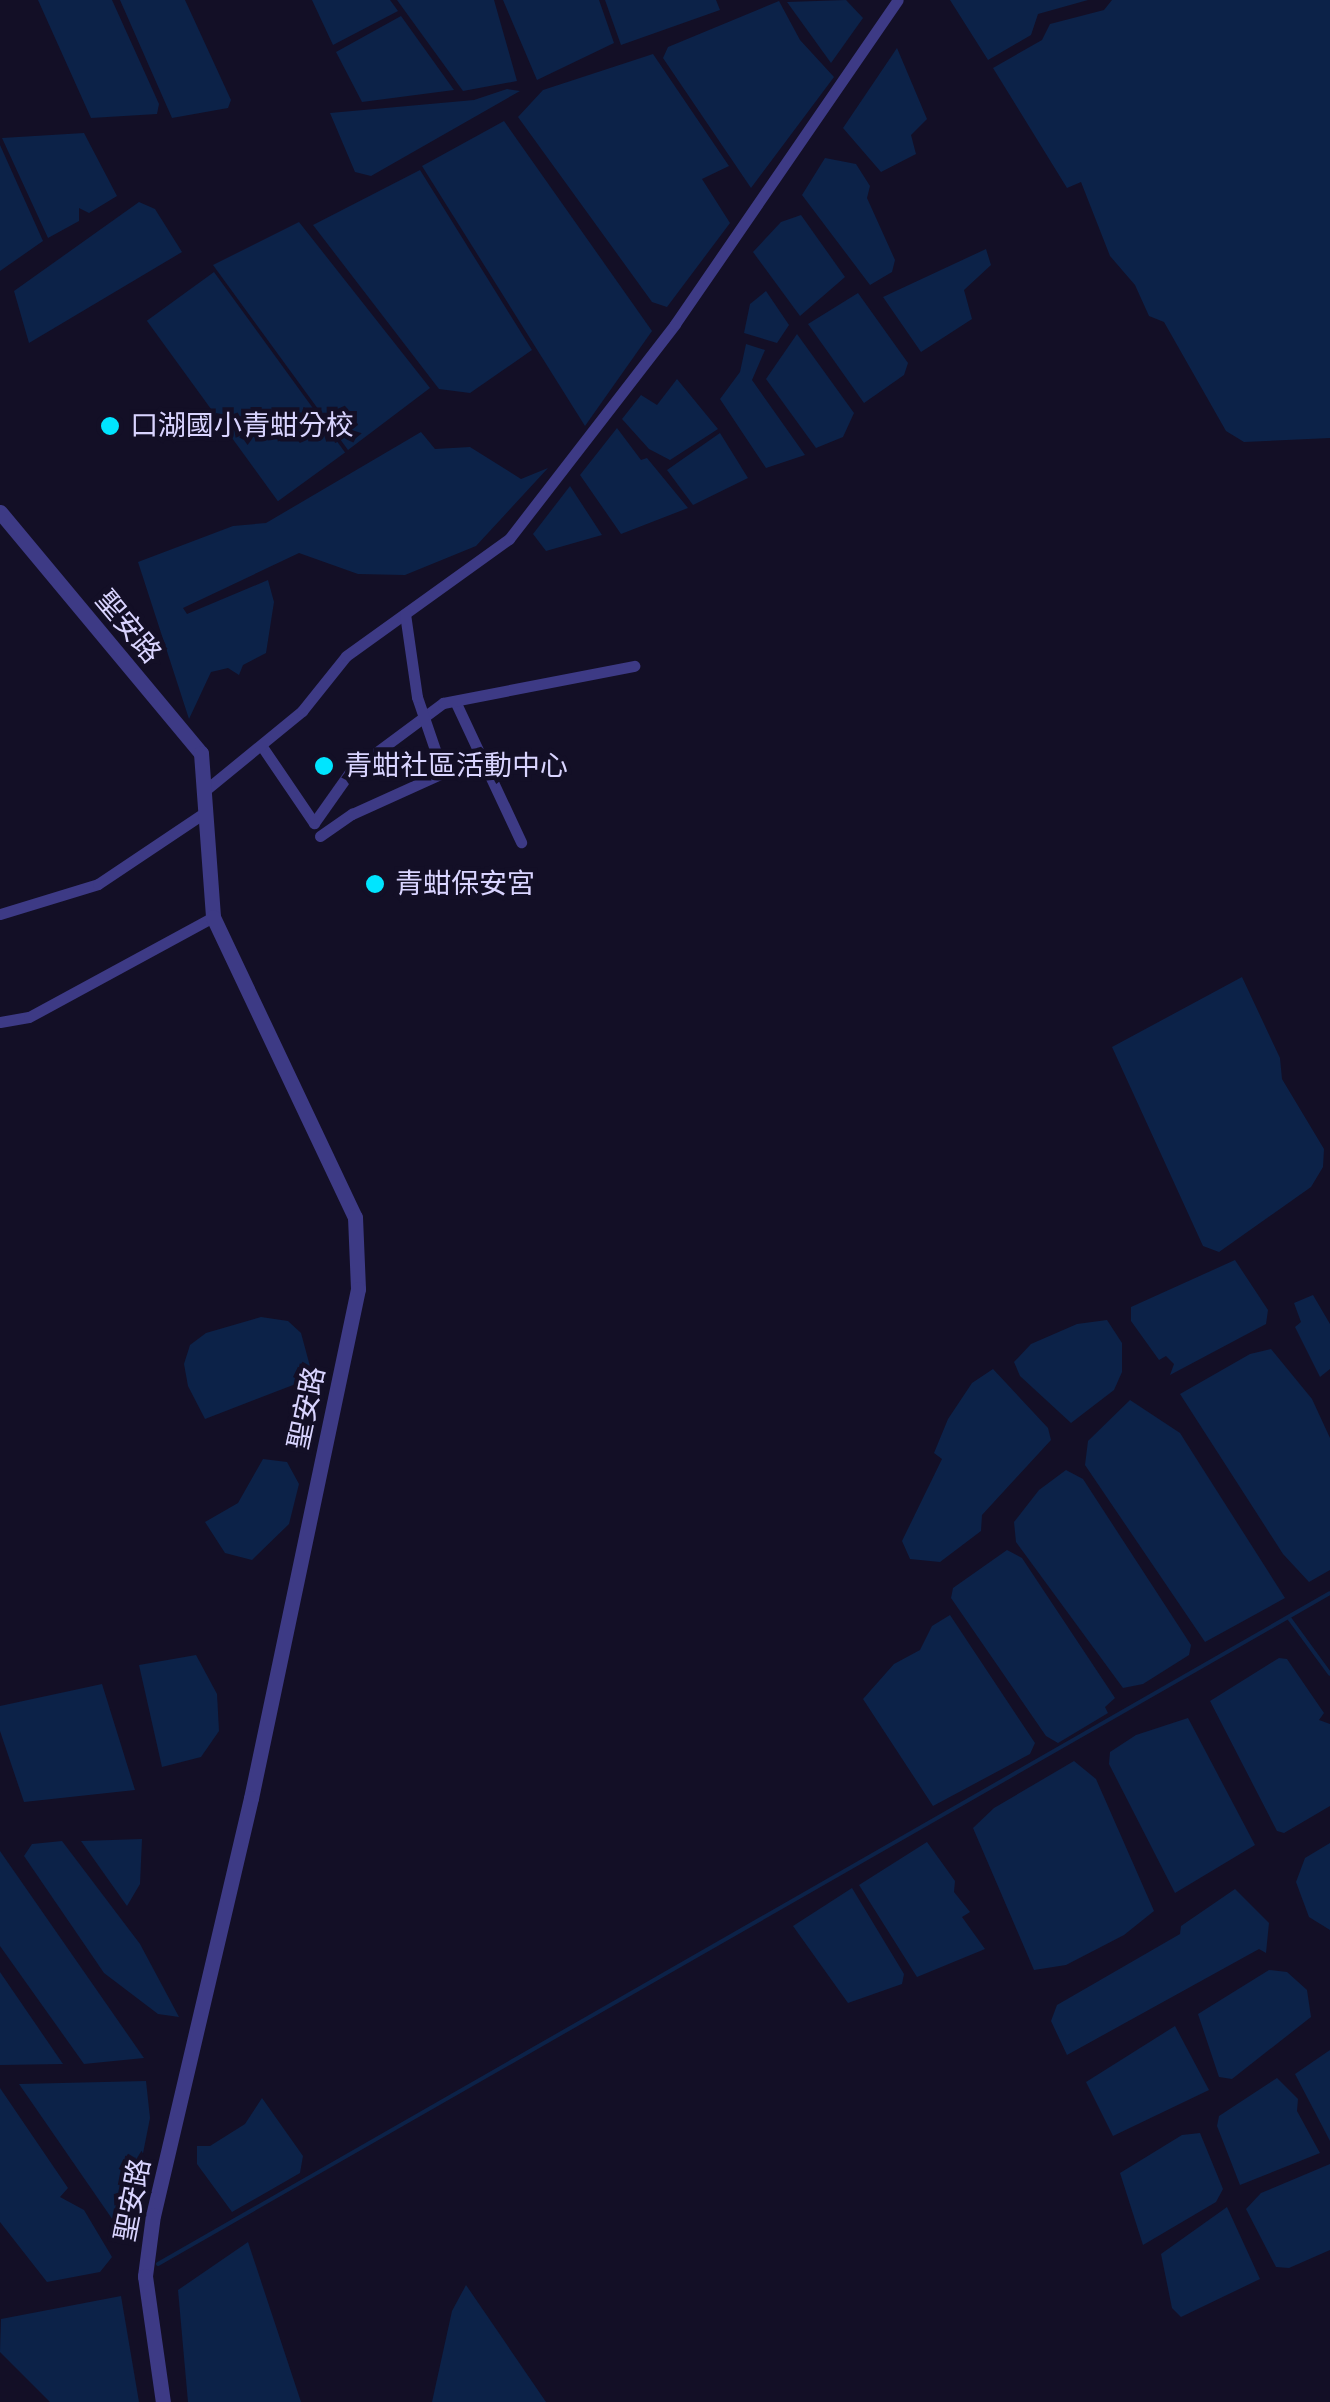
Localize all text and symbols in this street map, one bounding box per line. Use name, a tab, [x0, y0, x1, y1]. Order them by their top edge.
place label: 口湖國小青蚶分校	[130, 409, 354, 443]
marker: 口湖國小青蚶分校	[99, 415, 121, 437]
street label: 聖安路	[88, 584, 168, 670]
place label: 青蚶社區活動中心	[344, 749, 568, 783]
marker: 青蚶社區活動中心	[313, 755, 335, 777]
place label: 青蚶保安宮	[395, 867, 535, 901]
marker: 青蚶保安宮	[364, 873, 386, 895]
street label: 聖安路	[282, 1363, 332, 1453]
street label: 聖安路	[108, 2156, 158, 2244]

